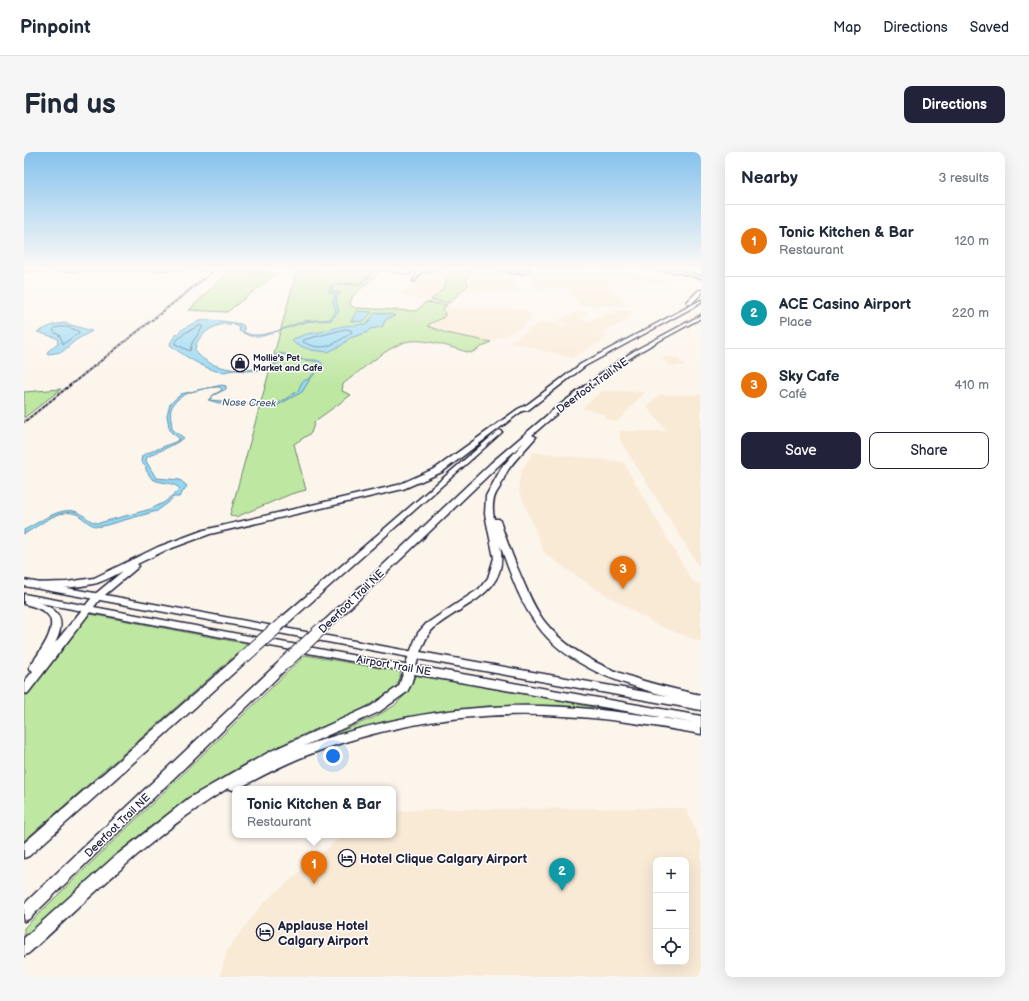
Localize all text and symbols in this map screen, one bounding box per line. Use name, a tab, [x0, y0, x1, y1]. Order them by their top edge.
text: Pinpoint	[20, 16, 91, 39]
text: Map	[833, 19, 861, 36]
text: Directions	[883, 19, 948, 36]
text: Saved	[970, 19, 1009, 36]
button: Directions	[904, 86, 1005, 123]
text: Find us	[24, 88, 116, 121]
text: Nearby	[741, 168, 798, 188]
text: 3 results	[938, 170, 989, 186]
text: Tonic Kitchen & Bar	[779, 223, 914, 242]
text: 1	[751, 233, 757, 249]
text: 120 m	[954, 233, 989, 249]
text: Restaurant	[779, 242, 844, 258]
text: ACE Casino Airport	[779, 295, 911, 314]
text: 2	[750, 305, 758, 321]
text: 220 m	[952, 305, 989, 321]
text: Place	[779, 314, 812, 330]
shop icon: Mollie's Pet Market and Cafe	[230, 353, 250, 373]
place label: Mollie's Pet Market and Cafe	[253, 353, 322, 374]
street label: Deerfoot Trail NE	[554, 355, 631, 416]
text: Sky Cafe	[779, 367, 839, 386]
text: 3	[750, 377, 758, 393]
text: 410 m	[954, 377, 989, 393]
text: Café	[779, 386, 807, 402]
water label: Nose Creek	[222, 397, 277, 409]
button: Save	[741, 432, 861, 469]
button: Share	[869, 432, 989, 469]
pin: 3	[610, 556, 636, 589]
street label: Deerfoot Trail NE	[316, 567, 387, 636]
street label: Airport Trail NE	[356, 653, 432, 678]
your location	[323, 746, 343, 766]
popup	[232, 786, 396, 838]
street label: Deerfoot Trail NE	[82, 791, 153, 860]
text: Tonic Kitchen & Bar	[247, 795, 381, 814]
text: Restaurant	[247, 814, 311, 830]
hotel icon: Hotel Clique Calgary Airport	[337, 848, 357, 868]
pin: 1	[301, 851, 327, 884]
place label: Hotel Clique Calgary Airport	[360, 851, 528, 867]
map controls	[653, 857, 689, 965]
button: +	[653, 857, 689, 893]
pin: 2	[549, 858, 575, 891]
button: −	[653, 893, 689, 929]
place label: Applause Hotel Calgary Airport	[277, 918, 369, 949]
hotel icon: Applause Hotel Calgary Airport	[255, 922, 275, 942]
button: locate	[653, 929, 689, 965]

